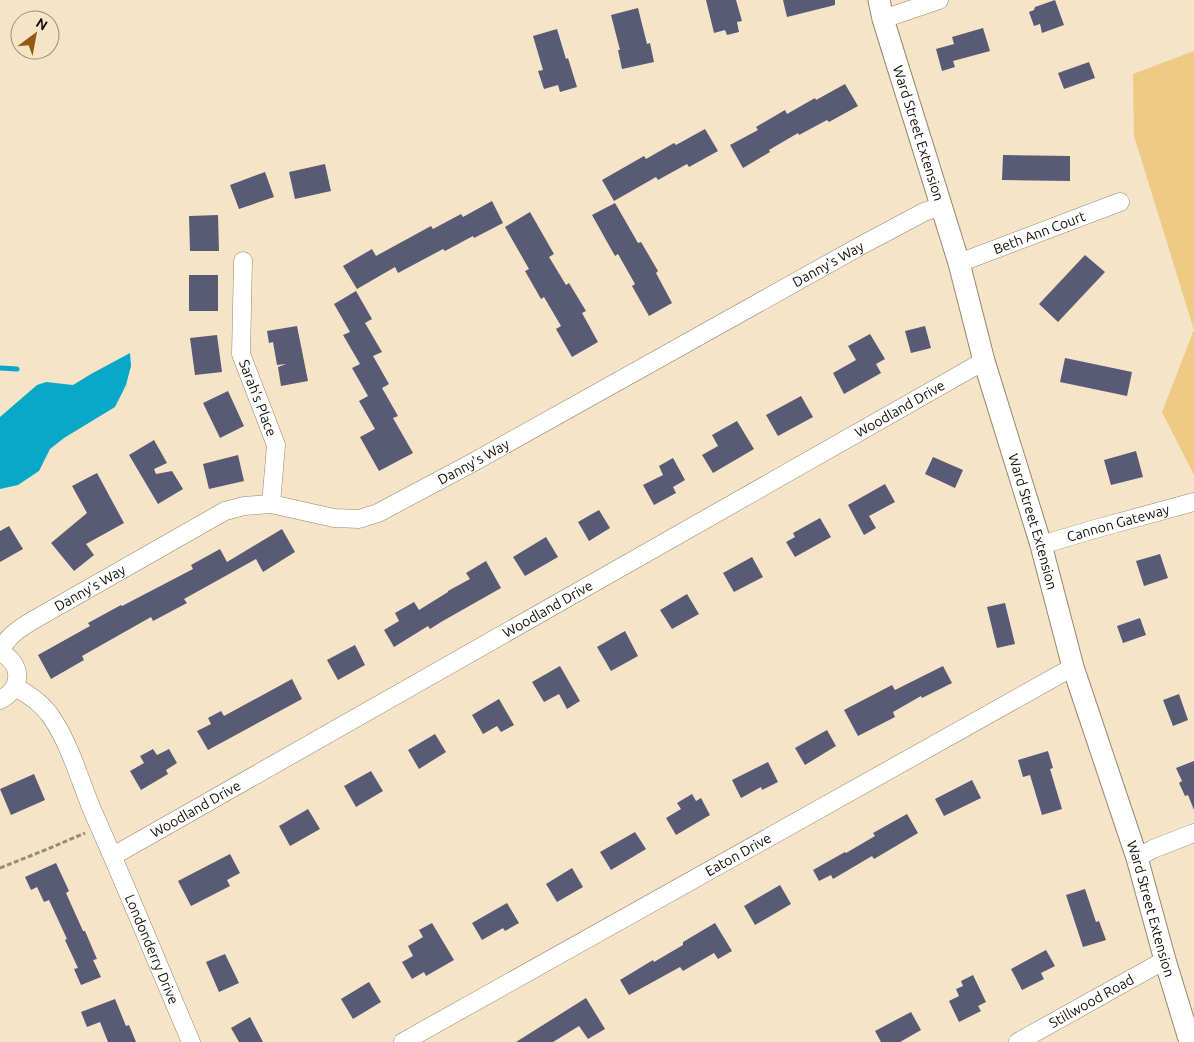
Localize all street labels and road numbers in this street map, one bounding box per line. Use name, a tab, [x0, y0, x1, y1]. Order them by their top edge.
street label: Ward Street Extension	[890, 64, 947, 203]
street label: Beth Ann Court	[991, 208, 1088, 257]
street label: Danny's Way	[790, 238, 867, 290]
street label: Sarah's Place	[236, 357, 280, 438]
street label: Woodland Drive	[852, 377, 948, 441]
street label: Danny's Way	[435, 436, 512, 488]
street label: Ward Street Extension	[1005, 452, 1060, 591]
street label: Cannon Gateway	[1065, 501, 1171, 545]
street label: Danny's Way	[52, 561, 128, 614]
street label: Woodland Drive	[500, 577, 595, 641]
street label: Woodland Drive	[148, 777, 243, 841]
street label: Eaton Drive	[702, 830, 774, 879]
street label: Ward Street Extension	[1124, 839, 1178, 979]
street label: Londonderry Drive	[122, 892, 182, 1007]
street label: Stillwood Road	[1046, 971, 1137, 1031]

